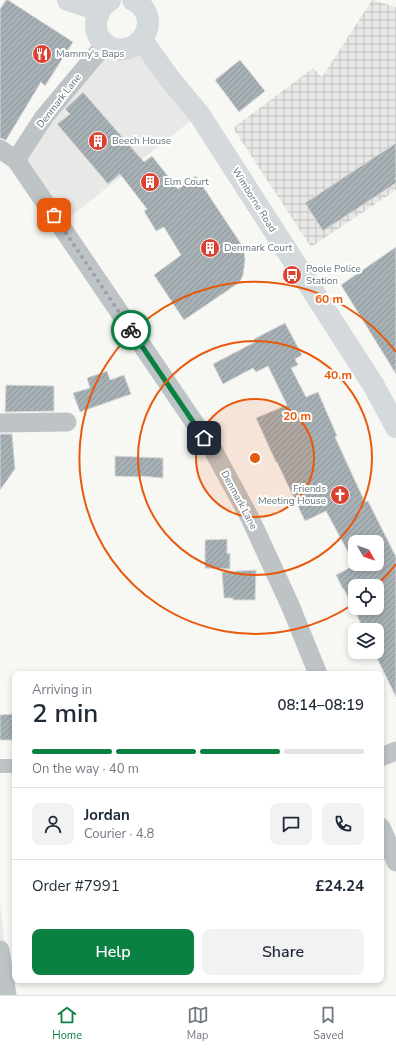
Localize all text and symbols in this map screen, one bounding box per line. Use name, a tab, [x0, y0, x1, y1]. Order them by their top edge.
restaurant icon: Mammy's Baps	[31, 43, 53, 65]
place label: Mammy's Baps	[56, 47, 125, 61]
street label: Denmark Lane	[33, 71, 85, 131]
building icon: Beech House	[87, 130, 109, 152]
place label: Beech House	[112, 134, 171, 148]
street label: Wimborne Road	[229, 165, 280, 235]
building icon: Elm Court	[139, 171, 161, 193]
place label: Elm Court	[164, 175, 209, 189]
pin	[37, 198, 71, 232]
icon: bag	[43, 204, 65, 226]
building icon: Denmark Court	[199, 237, 221, 259]
place label: Denmark Court	[224, 241, 293, 255]
place label: Poole Police Station	[306, 262, 361, 288]
bus stop icon: Poole Police Station	[281, 264, 303, 286]
text: 60 m	[315, 291, 343, 307]
courier	[111, 310, 151, 350]
icon: bike	[120, 319, 142, 341]
text: 40 m	[324, 367, 352, 383]
text: 20 m	[283, 408, 311, 424]
pin	[187, 421, 221, 455]
icon: home	[193, 427, 215, 449]
centre of rings	[248, 451, 262, 465]
street label: Denmark Lane	[218, 468, 260, 532]
place label: Friends Meeting House	[258, 482, 326, 508]
church icon: Friends Meeting House	[329, 484, 351, 506]
north arrow	[348, 535, 384, 571]
map controls	[348, 535, 384, 659]
button: locate	[348, 579, 384, 615]
button: layers	[348, 623, 384, 659]
text: Arriving in	[32, 681, 92, 699]
text: 08:14–08:19	[277, 695, 364, 715]
text: 2 min	[32, 696, 98, 731]
text: On the way · 40 m	[32, 760, 139, 778]
button: person	[32, 803, 74, 845]
button: chat	[270, 803, 312, 845]
button: phone	[322, 803, 364, 845]
text: Jordan	[84, 805, 130, 825]
text: Courier · 4.8	[84, 825, 154, 843]
text: Order #7991	[32, 876, 120, 896]
text: £24.24	[315, 876, 364, 896]
button: Help	[32, 929, 194, 975]
button: Share	[202, 929, 364, 975]
tab: Home	[52, 1004, 82, 1043]
tab: Map	[187, 1004, 209, 1043]
tab: Saved	[313, 1004, 344, 1043]

